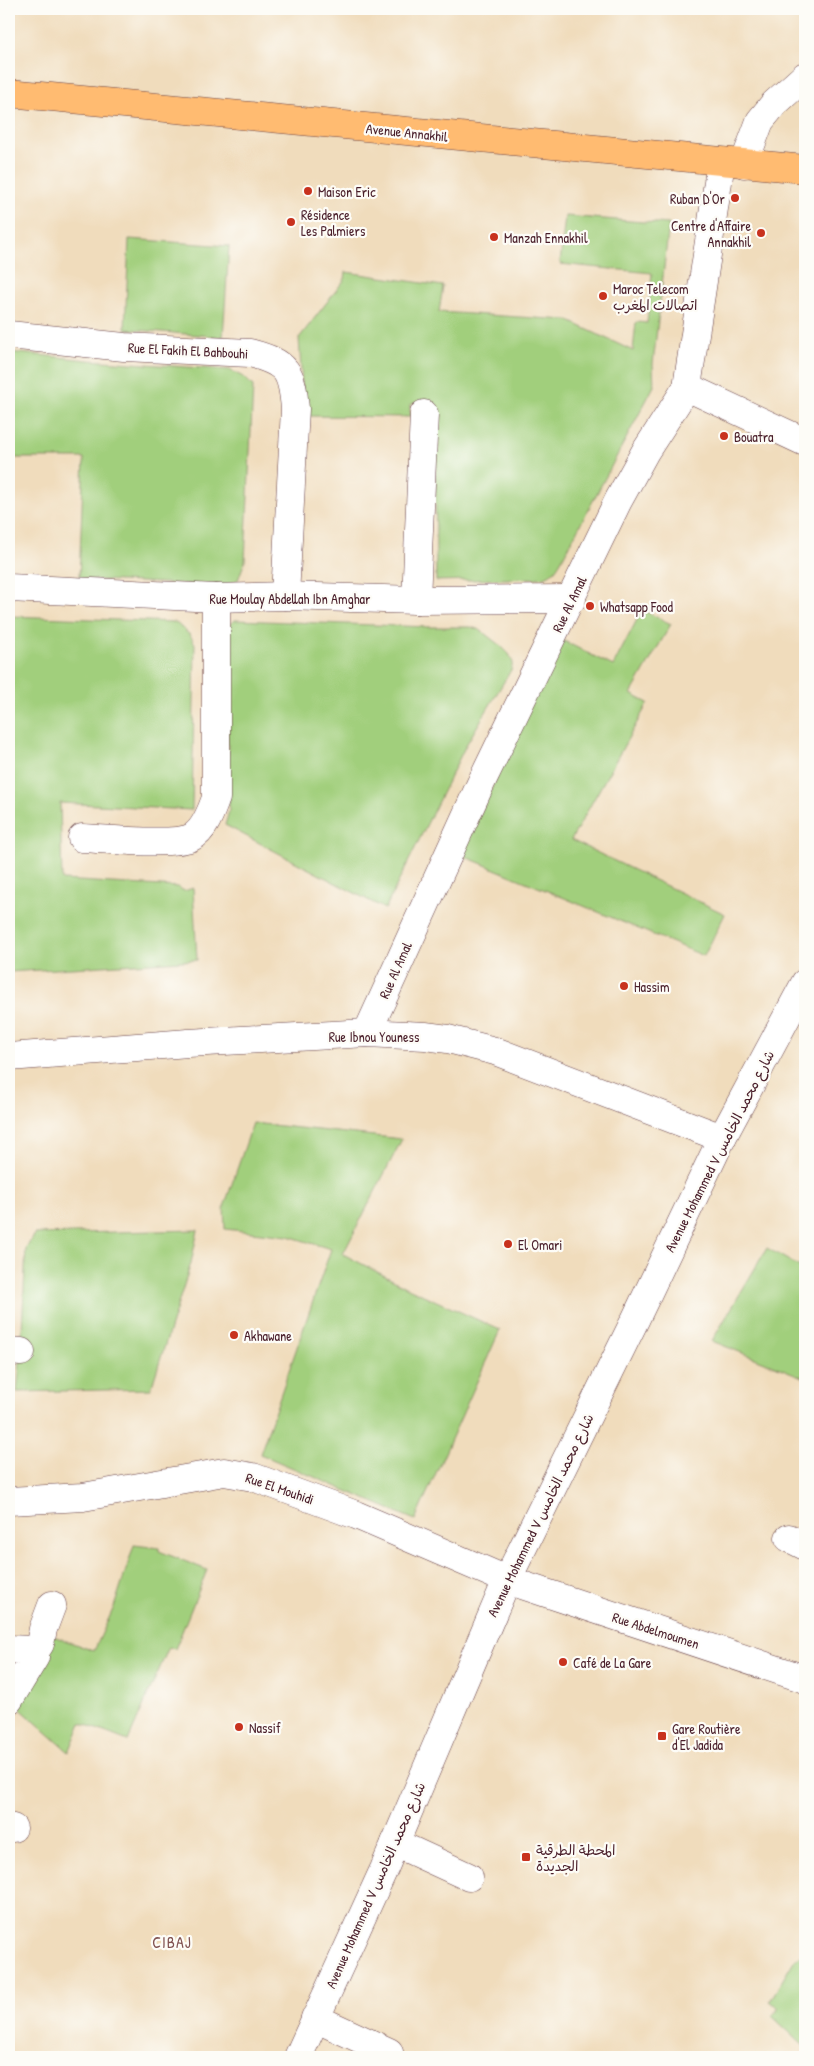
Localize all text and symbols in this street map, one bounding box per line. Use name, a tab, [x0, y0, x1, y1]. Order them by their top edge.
street label: Avenue Annakhil	[365, 118, 449, 146]
place label: Maison Eric	[318, 182, 376, 201]
marker: Maison Eric	[302, 185, 314, 197]
place label: Ruban D'Or	[670, 189, 726, 208]
marker: Ruban D'Or	[729, 192, 741, 204]
place label: Résidence Les Palmiers	[301, 205, 365, 240]
marker: Résidence Les Palmiers	[285, 216, 297, 228]
place label: Centre d'Affaire Annakhil	[671, 216, 751, 251]
marker: Centre d'Affaire Annakhil	[755, 227, 767, 239]
place label: Manzah Ennakhil	[504, 228, 588, 247]
marker: Manzah Ennakhil	[488, 231, 500, 243]
place label: Maroc Telecom اتصالات المغرب	[613, 279, 697, 314]
marker: Maroc Telecom اتصالات المغرب	[597, 290, 609, 302]
street label: Rue El Fakih El Bahbouhi	[127, 337, 249, 363]
place label: Bouatra	[734, 427, 774, 446]
marker: Bouatra	[718, 430, 730, 442]
street label: Rue Al Amal	[547, 573, 591, 635]
street label: Rue Moulay Abdellah Ibn Amghar	[210, 589, 371, 609]
place label: Whatsapp Food	[600, 597, 673, 617]
marker: Whatsapp Food	[584, 600, 596, 612]
street label: Rue Al Amal	[374, 938, 416, 1001]
place label: Hassim	[634, 977, 669, 996]
marker: Hassim	[618, 980, 630, 992]
street label: Rue Ibnou Youness	[329, 1027, 419, 1046]
street label: Avenue Mohammed V شارع محمد الخامس	[660, 1047, 779, 1256]
place label: El Omari	[518, 1235, 562, 1254]
marker: El Omari	[502, 1238, 514, 1250]
place label: Akhawane	[244, 1326, 292, 1345]
marker: Akhawane	[228, 1329, 240, 1341]
street label: Avenue Mohammed V شارع محمد الخامس	[482, 1410, 599, 1620]
street label: Rue El Mouhidi	[243, 1467, 317, 1509]
street label: Rue Abdelmoumen	[610, 1607, 702, 1653]
place label: Café de La Gare	[573, 1653, 652, 1672]
marker: Café de La Gare	[557, 1656, 569, 1668]
place label: Nassif	[249, 1718, 281, 1737]
place label: Gare Routière d'El Jadida	[672, 1719, 741, 1754]
marker: Nassif	[233, 1721, 245, 1733]
marker: Gare Routière d'El Jadida	[656, 1730, 668, 1742]
street label: Avenue Mohammed V شارع محمد الخامس	[321, 1779, 430, 1992]
place label: المحطة الطرقية الجديدة	[536, 1840, 615, 1875]
marker: المحطة الطرقية الجديدة	[520, 1851, 532, 1863]
district label: CIBAJ	[152, 1931, 192, 1953]

